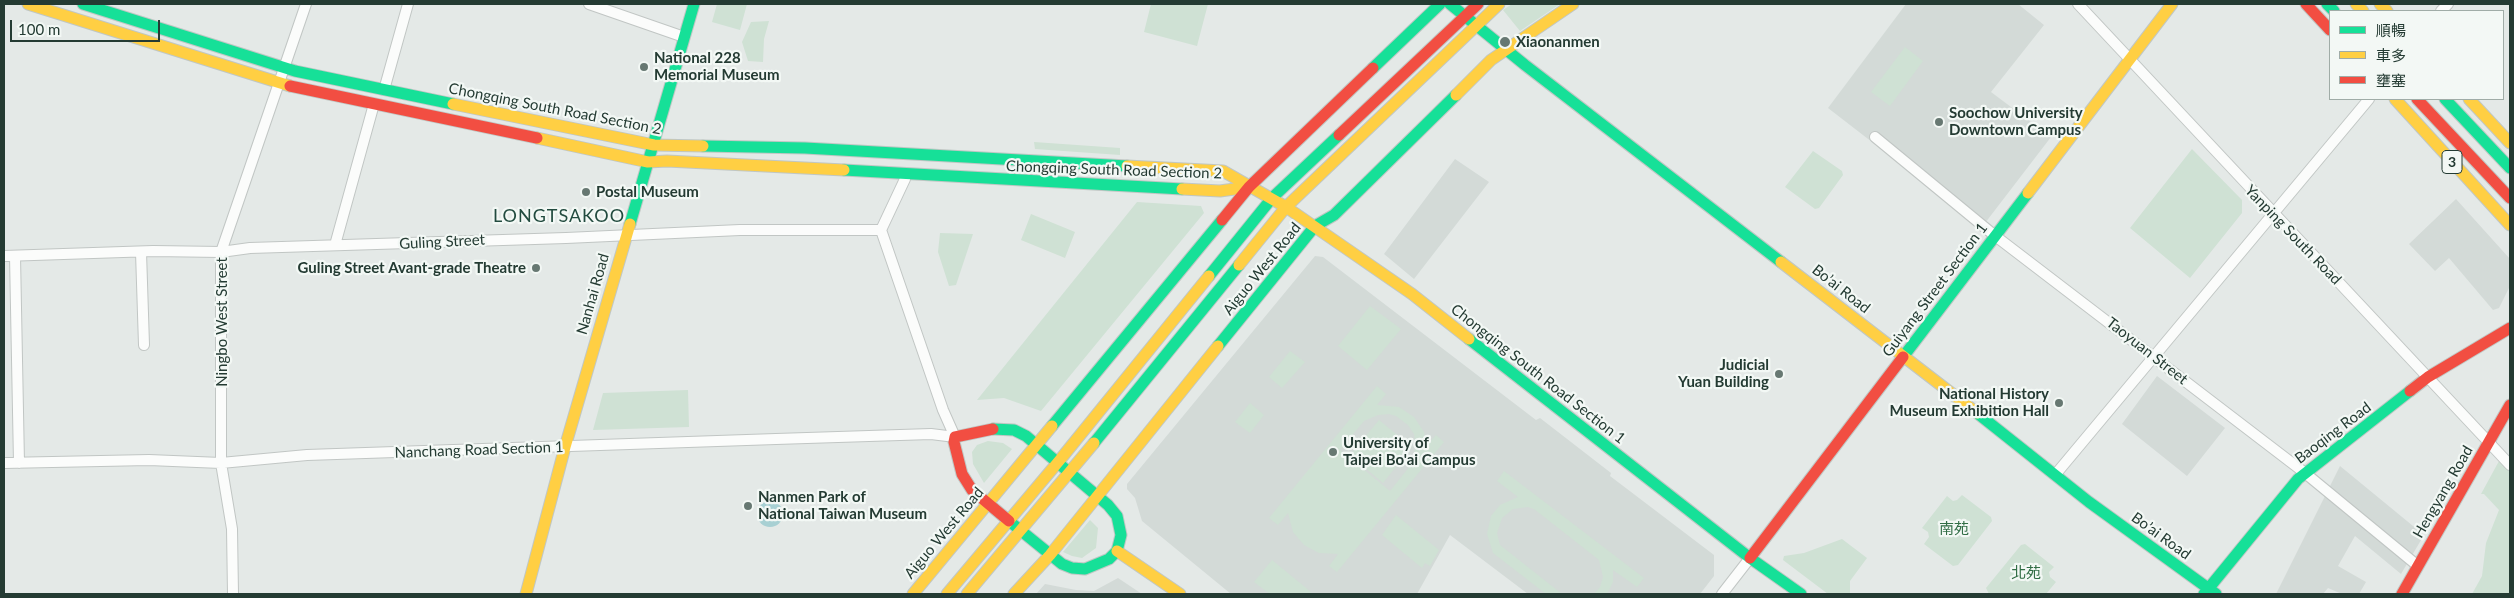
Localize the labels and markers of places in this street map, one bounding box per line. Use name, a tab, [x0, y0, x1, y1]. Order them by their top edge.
place label: Xiaonanmen	[1516, 33, 1600, 51]
marker: Xiaonanmen	[1498, 35, 1512, 49]
place label: National 228 Memorial Museum	[654, 49, 780, 84]
marker: National 228 Memorial Museum	[638, 61, 650, 73]
place label: Soochow University Downtown Campus	[1949, 104, 2083, 139]
marker: Soochow University Downtown Campus	[1933, 116, 1945, 128]
place label: Postal Museum	[596, 183, 699, 201]
marker: Postal Museum	[580, 186, 592, 198]
place label: Guling Street Avant-grade Theatre	[298, 259, 526, 277]
marker: Guling Street Avant-grade Theatre	[530, 262, 542, 274]
place label: Judicial Yuan Building	[1678, 356, 1769, 391]
marker: Judicial Yuan Building	[1773, 368, 1785, 380]
place label: National History Museum Exhibition Hall	[1889, 385, 2049, 420]
marker: National History Museum Exhibition Hall	[2053, 397, 2065, 409]
place label: University of Taipei Bo'ai Campus	[1343, 434, 1475, 469]
marker: University of Taipei Bo'ai Campus	[1327, 446, 1339, 458]
place label: Nanmen Park of National Taiwan Museum	[758, 488, 927, 523]
marker: Nanmen Park of National Taiwan Museum	[742, 500, 754, 512]

